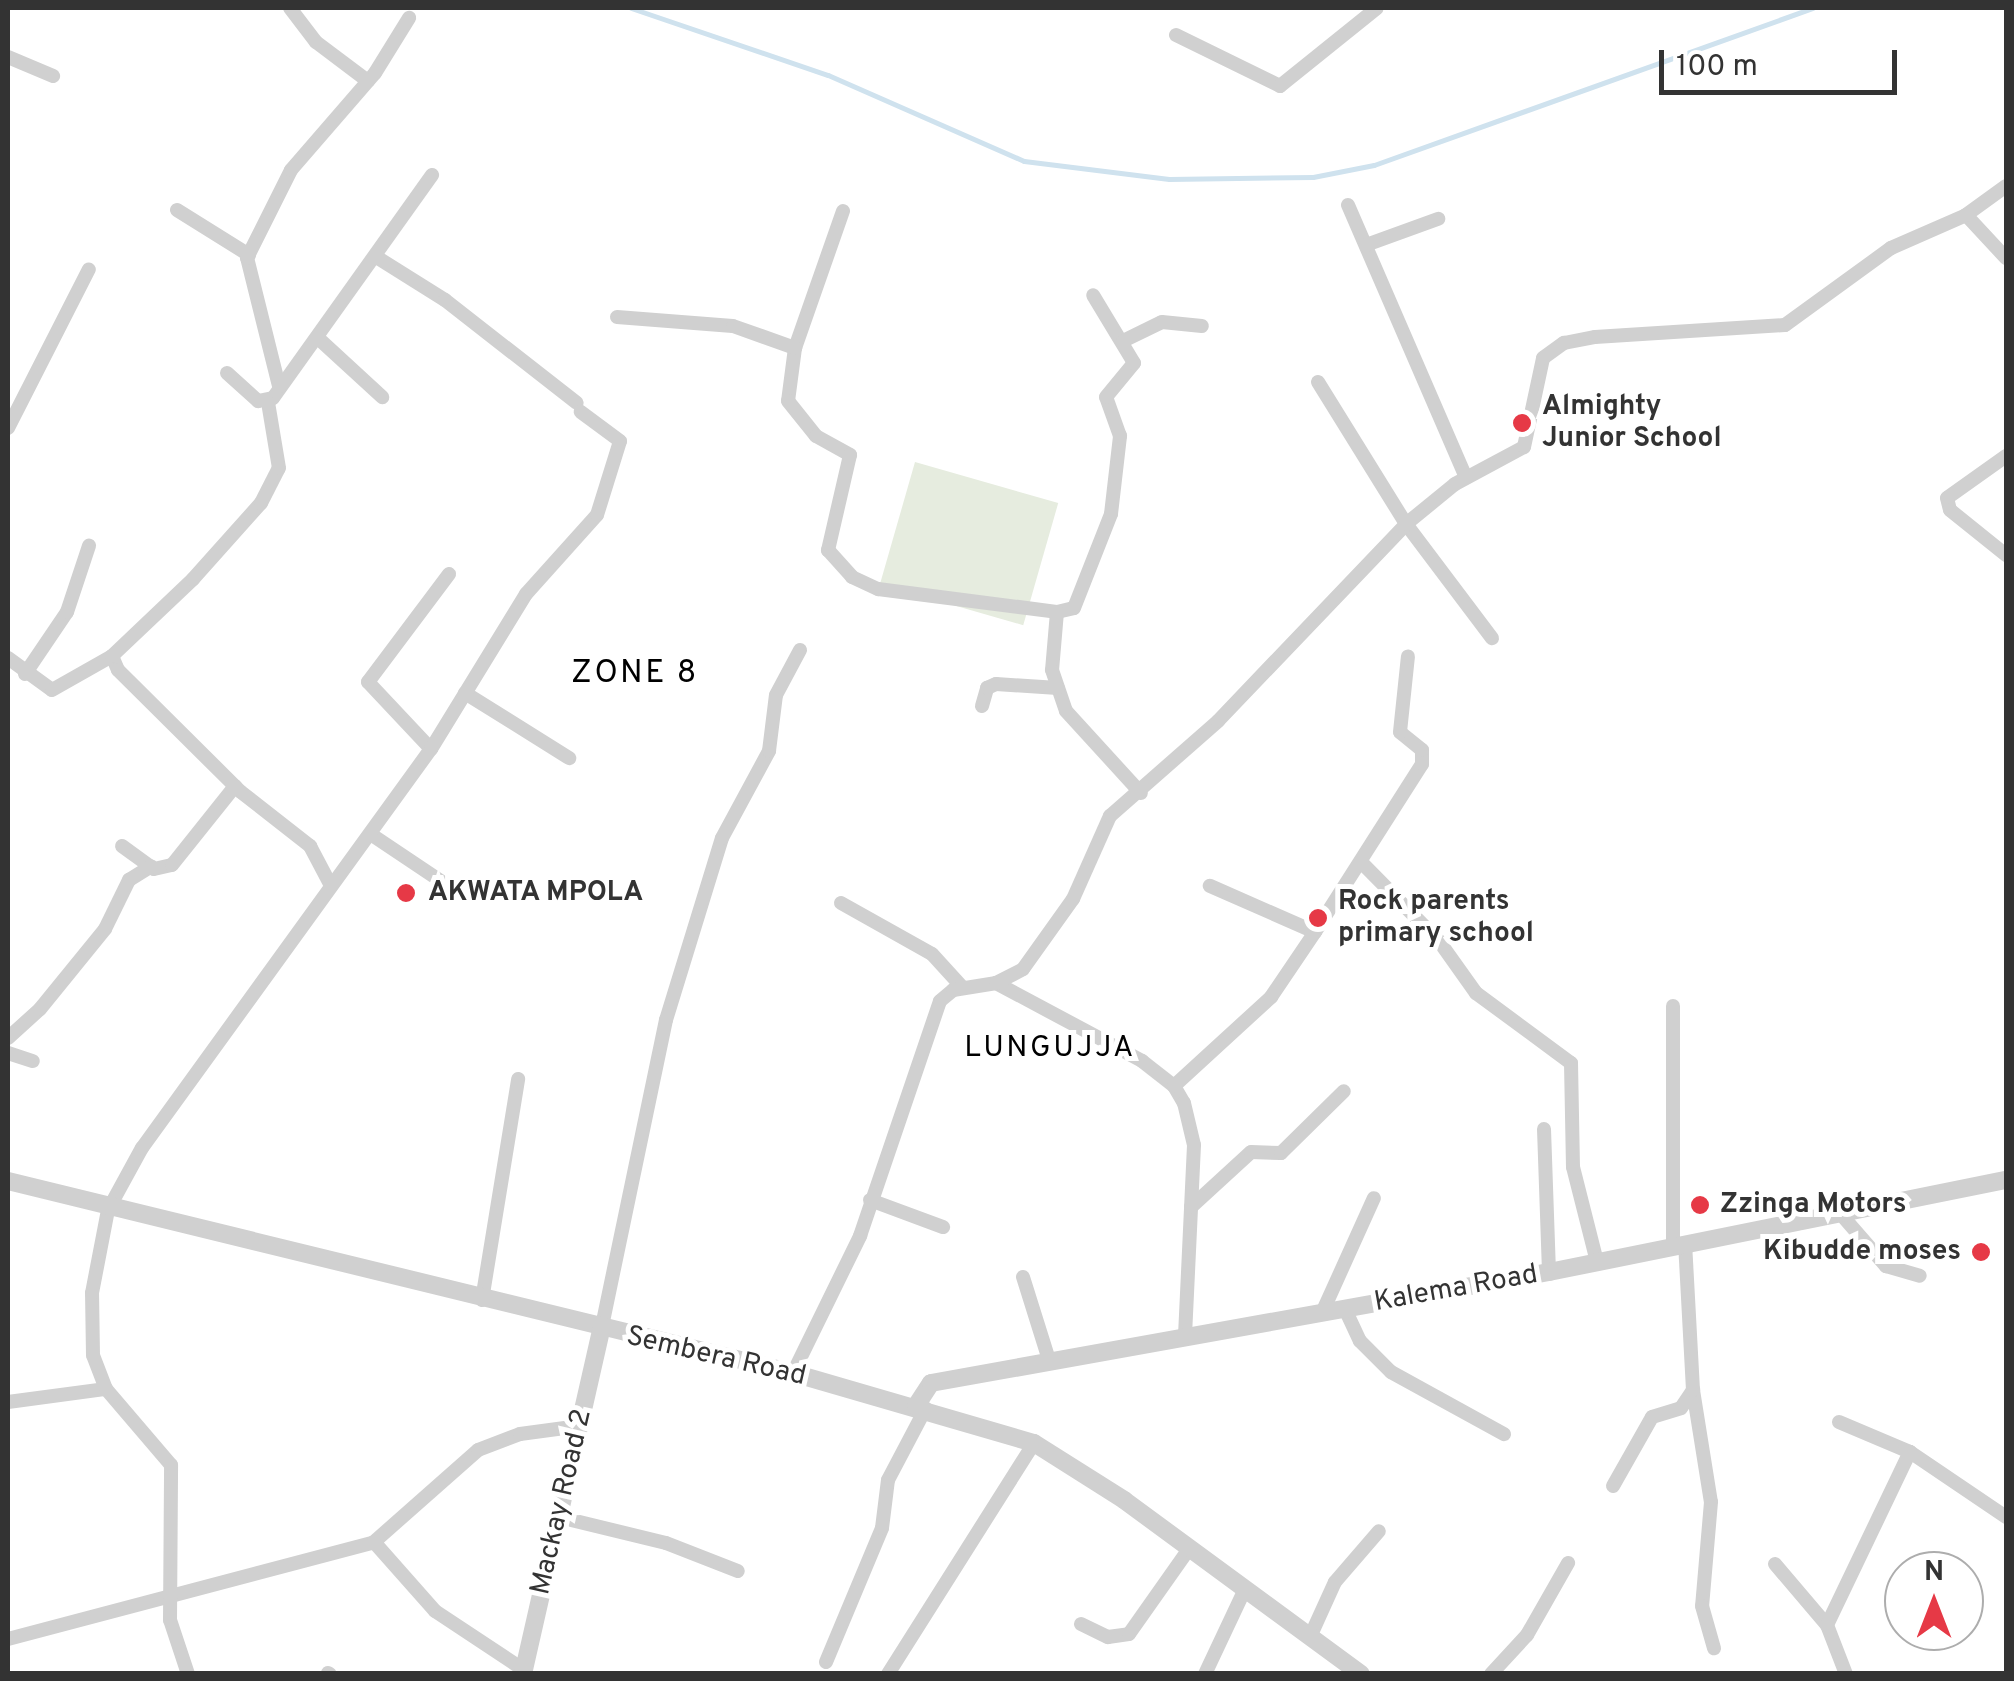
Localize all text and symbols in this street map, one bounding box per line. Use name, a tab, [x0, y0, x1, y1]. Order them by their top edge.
scale bar	[1664, 30, 1902, 92]
text: 100 m	[1676, 49, 1758, 86]
place label: Almighty Junior School	[1542, 390, 1722, 456]
marker: Almighty Junior School	[1511, 412, 1533, 434]
district label: ZONE 8	[571, 655, 699, 693]
place label: AKWATA MPOLA	[428, 876, 644, 910]
marker: AKWATA MPOLA	[393, 880, 419, 906]
place label: Rock parents primary school	[1338, 885, 1534, 951]
marker: Rock parents primary school	[1307, 907, 1329, 929]
district label: LUNGUJJA	[964, 1031, 1136, 1067]
place label: Zzinga Motors	[1720, 1188, 1906, 1222]
marker: Zzinga Motors	[1689, 1194, 1711, 1216]
place label: Kibudde moses	[1763, 1235, 1961, 1269]
marker: Kibudde moses	[1970, 1241, 1992, 1263]
street label: Kalema Road	[1372, 1258, 1540, 1320]
street label: Sembera Road	[623, 1320, 809, 1394]
street label: Mackay Road 2	[524, 1406, 600, 1598]
north arrow	[1884, 1551, 1984, 1651]
text: N	[1924, 1555, 1944, 1591]

